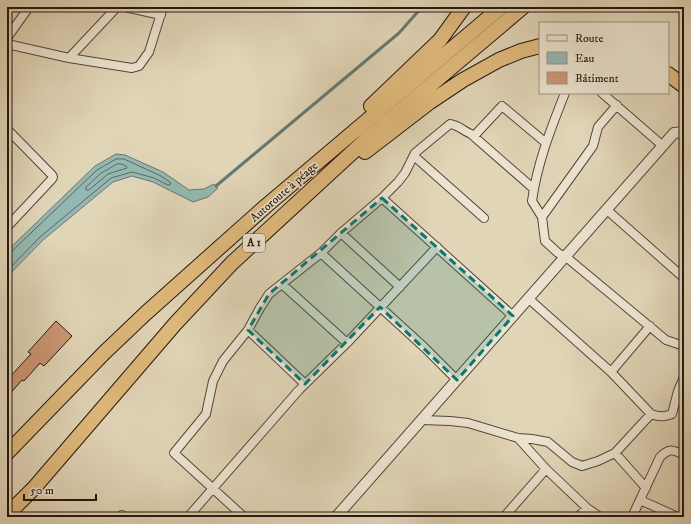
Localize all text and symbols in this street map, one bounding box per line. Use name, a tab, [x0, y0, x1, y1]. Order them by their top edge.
legend	[539, 22, 669, 94]
text: Route	[575, 31, 603, 46]
text: Eau	[575, 51, 595, 66]
text: Bâtiment	[575, 71, 619, 86]
street label: Autoroute à péage	[247, 158, 321, 226]
road number: A 1	[243, 234, 265, 252]
scale bar	[24, 476, 96, 502]
text: 50 m	[30, 483, 54, 498]

